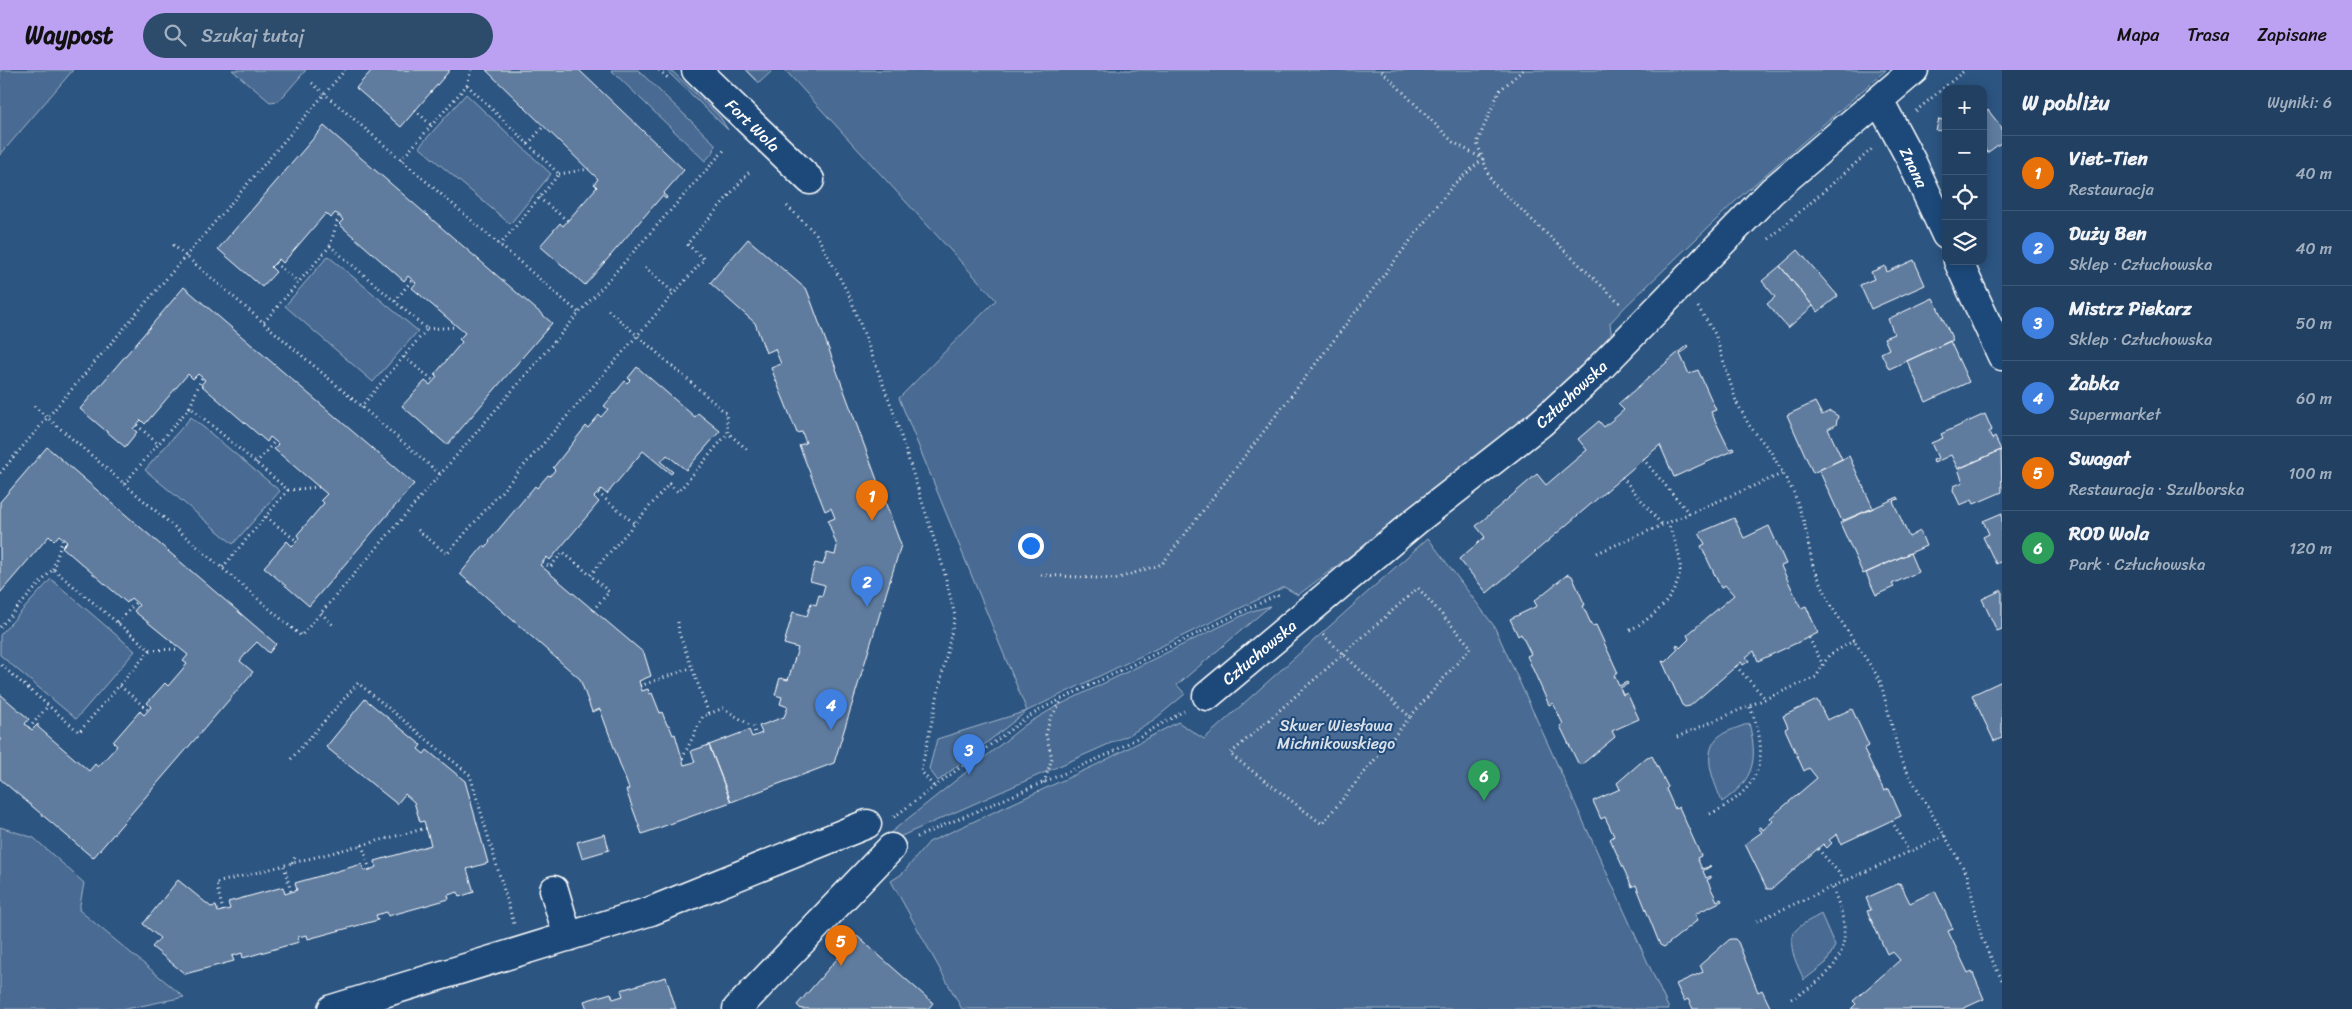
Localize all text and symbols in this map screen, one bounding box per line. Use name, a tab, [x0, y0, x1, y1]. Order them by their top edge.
search box	[143, 13, 493, 58]
text: Waypost	[25, 14, 113, 56]
text: Szukaj tutaj	[201, 19, 304, 52]
text: Mapa	[2117, 19, 2159, 51]
text: Trasa	[2187, 19, 2229, 51]
text: Zapisane	[2257, 19, 2327, 51]
icon: search	[161, 21, 189, 49]
text: W pobliżu	[2022, 84, 2110, 122]
map controls	[1942, 85, 1987, 265]
button: +	[1942, 85, 1987, 130]
text: Wyniki: 6	[2267, 88, 2332, 117]
street label: Fort Wola	[718, 91, 787, 159]
button: −	[1942, 130, 1987, 175]
street label: Znana	[1891, 142, 1936, 194]
text: Viet-Tien	[2069, 142, 2148, 175]
text: 1	[2035, 159, 2041, 188]
text: 40 m	[2295, 159, 2332, 188]
button: locate	[1942, 175, 1987, 220]
text: Restauracja	[2069, 175, 2154, 204]
text: Duży Ben	[2069, 217, 2147, 250]
button: layers	[1942, 220, 1987, 265]
text: 2	[2033, 234, 2043, 263]
text: 40 m	[2295, 234, 2332, 263]
text: Sklep · Człuchowska	[2069, 250, 2212, 279]
text: Mistrz Piekarz	[2069, 292, 2192, 325]
text: 3	[2034, 309, 2042, 338]
text: 50 m	[2296, 309, 2332, 338]
text: Sklep · Człuchowska	[2069, 325, 2212, 354]
street label: Człuchowska	[1528, 353, 1614, 436]
text: Żabka	[2069, 367, 2119, 400]
text: 4	[2033, 384, 2043, 413]
text: 60 m	[2296, 384, 2332, 413]
text: Supermarket	[2069, 400, 2161, 429]
text: Swagat	[2069, 442, 2130, 475]
text: 5	[2033, 459, 2043, 488]
text: 100 m	[2288, 459, 2332, 488]
text: Restauracja · Szulborska	[2069, 475, 2244, 504]
pin: 1	[856, 480, 888, 521]
text: ROD Wola	[2069, 517, 2149, 550]
your location	[1018, 533, 1044, 559]
text: 6	[2033, 534, 2043, 563]
text: 120 m	[2289, 534, 2332, 563]
text: Park · Człuchowska	[2069, 550, 2205, 579]
pin: 2	[851, 566, 883, 607]
street label: Człuchowska	[1215, 612, 1303, 693]
pin: 4	[815, 689, 847, 730]
park label: Skwer Wiesława Michnikowskiego	[1277, 711, 1395, 758]
pin: 3	[953, 734, 985, 775]
pin: 6	[1468, 760, 1500, 801]
pin: 5	[825, 925, 857, 966]

